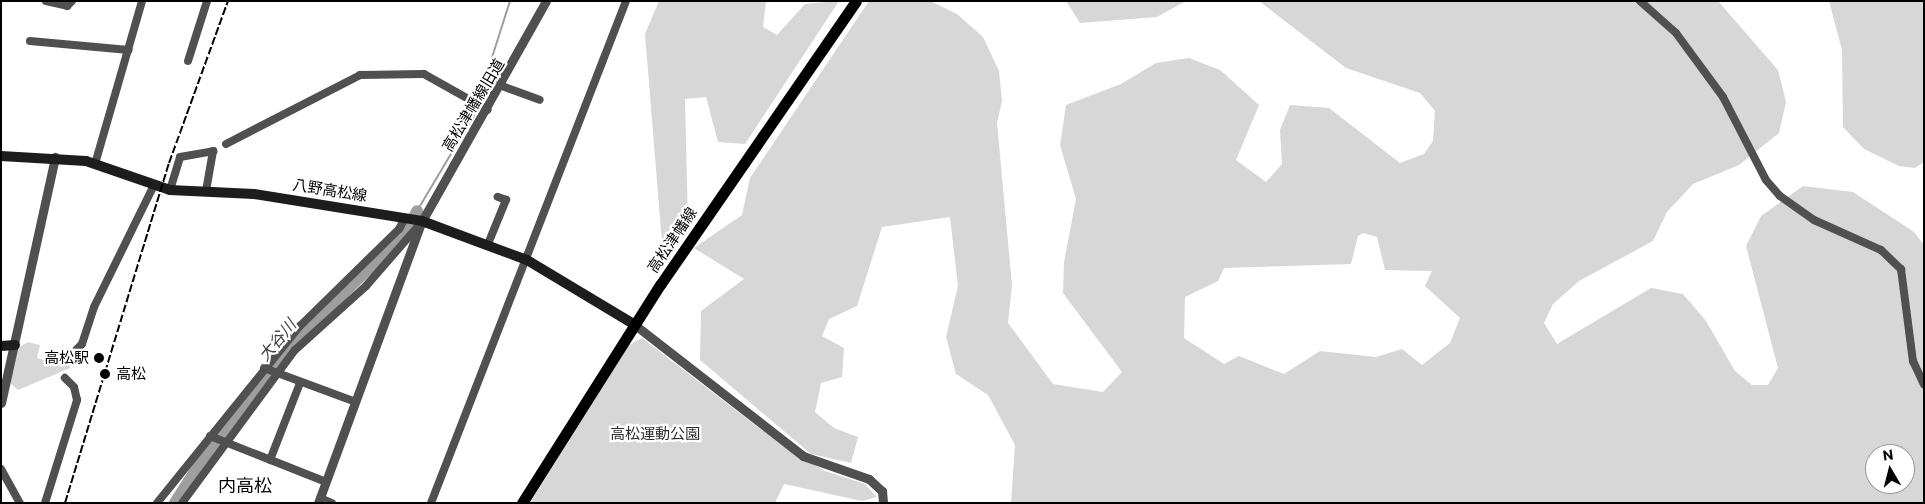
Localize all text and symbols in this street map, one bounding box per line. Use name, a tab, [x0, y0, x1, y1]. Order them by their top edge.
street label: 高松津幡線旧道	[438, 55, 508, 155]
street label: 八野高松線	[292, 175, 368, 205]
street label: 高松津幡線	[644, 204, 700, 276]
water label: 大谷川	[254, 315, 300, 365]
place label: 高松駅	[44, 349, 89, 367]
marker: 高松駅	[93, 352, 105, 364]
place label: 高松	[116, 365, 146, 383]
marker: 高松	[98, 367, 112, 381]
park label: 高松運動公園	[610, 425, 700, 443]
north arrow	[1865, 444, 1915, 494]
text: N	[1882, 445, 1894, 464]
district label: 内高松	[218, 474, 272, 496]

